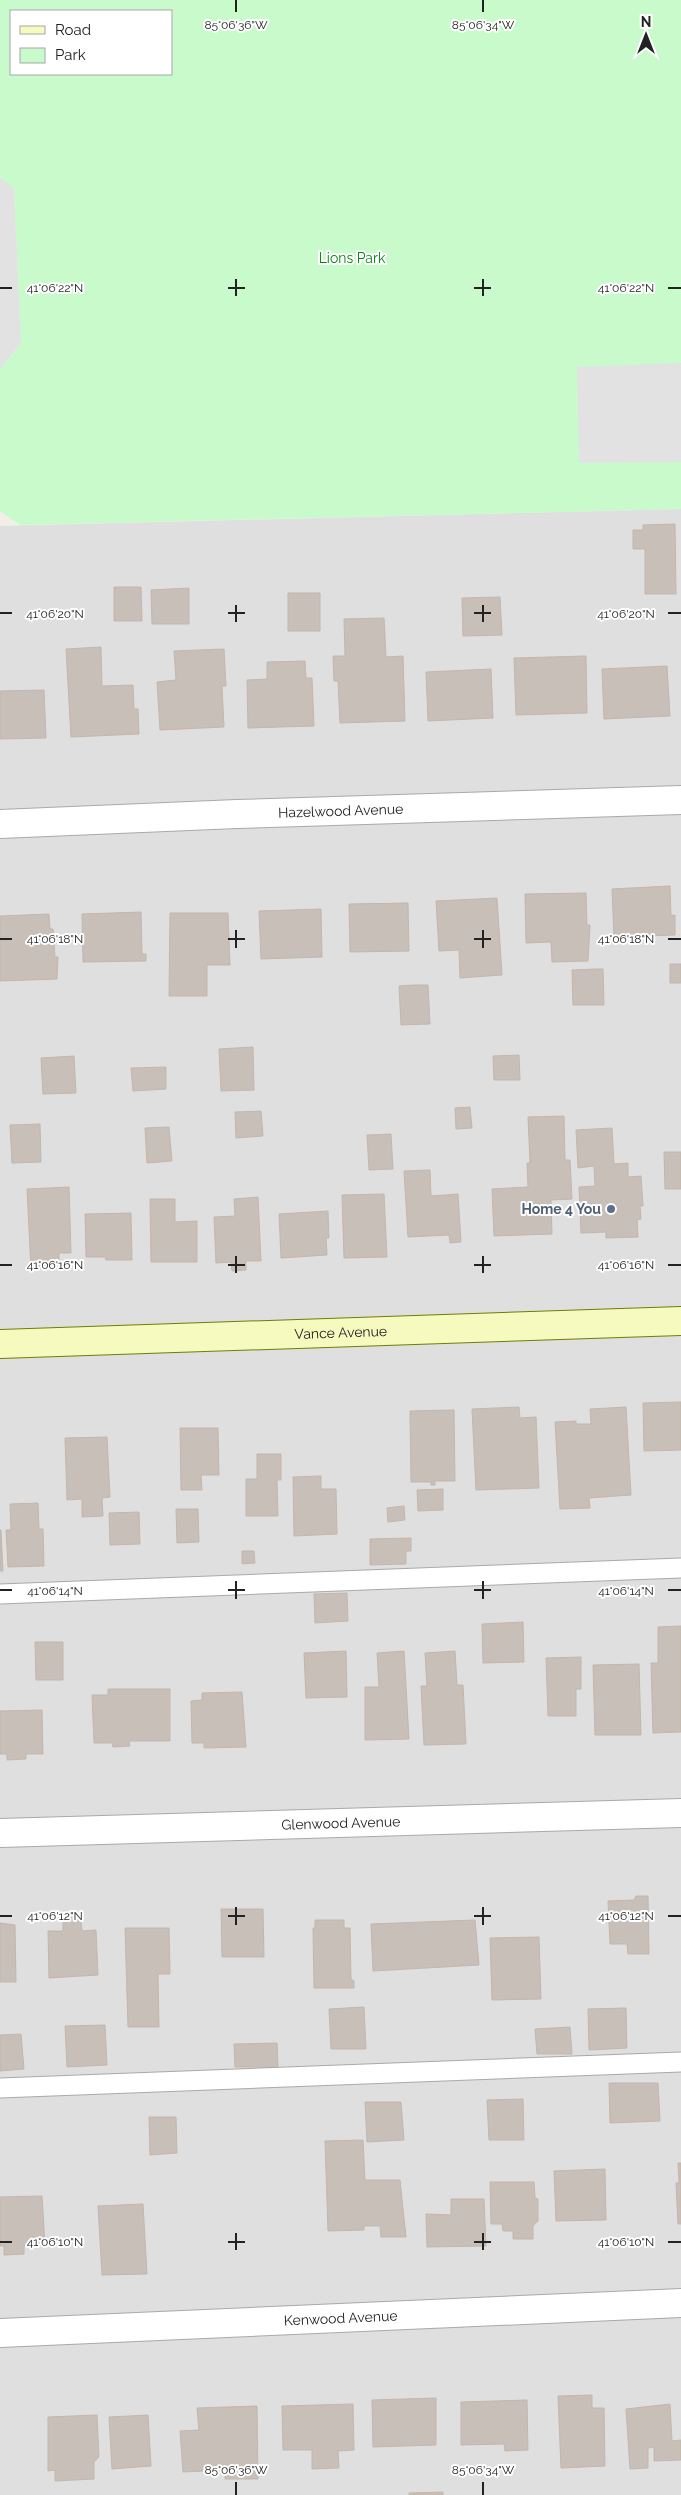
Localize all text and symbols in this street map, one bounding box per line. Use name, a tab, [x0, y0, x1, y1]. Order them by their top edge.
legend	[10, 10, 172, 75]
north arrow	[621, 10, 671, 60]
text: N	[641, 14, 651, 30]
text: 85°06'36"W	[204, 18, 268, 32]
text: 85°06'34"W	[452, 18, 515, 32]
text: Road	[55, 21, 91, 39]
text: Park	[55, 46, 86, 64]
park label: Lions Park	[319, 250, 386, 266]
text: 41°06'22"N	[27, 281, 83, 295]
text: 41°06'22"N	[598, 281, 654, 295]
text: 41°06'20"N	[26, 607, 84, 621]
text: 41°06'20"N	[597, 607, 655, 621]
street label: Hazelwood Avenue	[278, 801, 404, 821]
text: 41°06'18"N	[27, 932, 83, 946]
text: 41°06'18"N	[598, 932, 654, 946]
place label: Home 4 You	[521, 1201, 601, 1217]
marker: Home 4 You	[605, 1203, 617, 1215]
text: 41°06'16"N	[27, 1258, 83, 1272]
text: 41°06'16"N	[598, 1258, 654, 1272]
street label: Vance Avenue	[294, 1323, 387, 1342]
text: 41°06'14"N	[27, 1584, 83, 1598]
text: 41°06'14"N	[598, 1584, 654, 1598]
street label: Glenwood Avenue	[281, 1813, 401, 1833]
text: 41°06'12"N	[27, 1909, 83, 1923]
text: 41°06'12"N	[598, 1909, 654, 1923]
text: 41°06'10"N	[27, 2235, 83, 2249]
text: 41°06'10"N	[598, 2235, 654, 2249]
street label: Kenwood Avenue	[284, 2307, 398, 2328]
text: 85°06'36"W	[204, 2463, 268, 2477]
text: 85°06'34"W	[452, 2463, 515, 2477]

